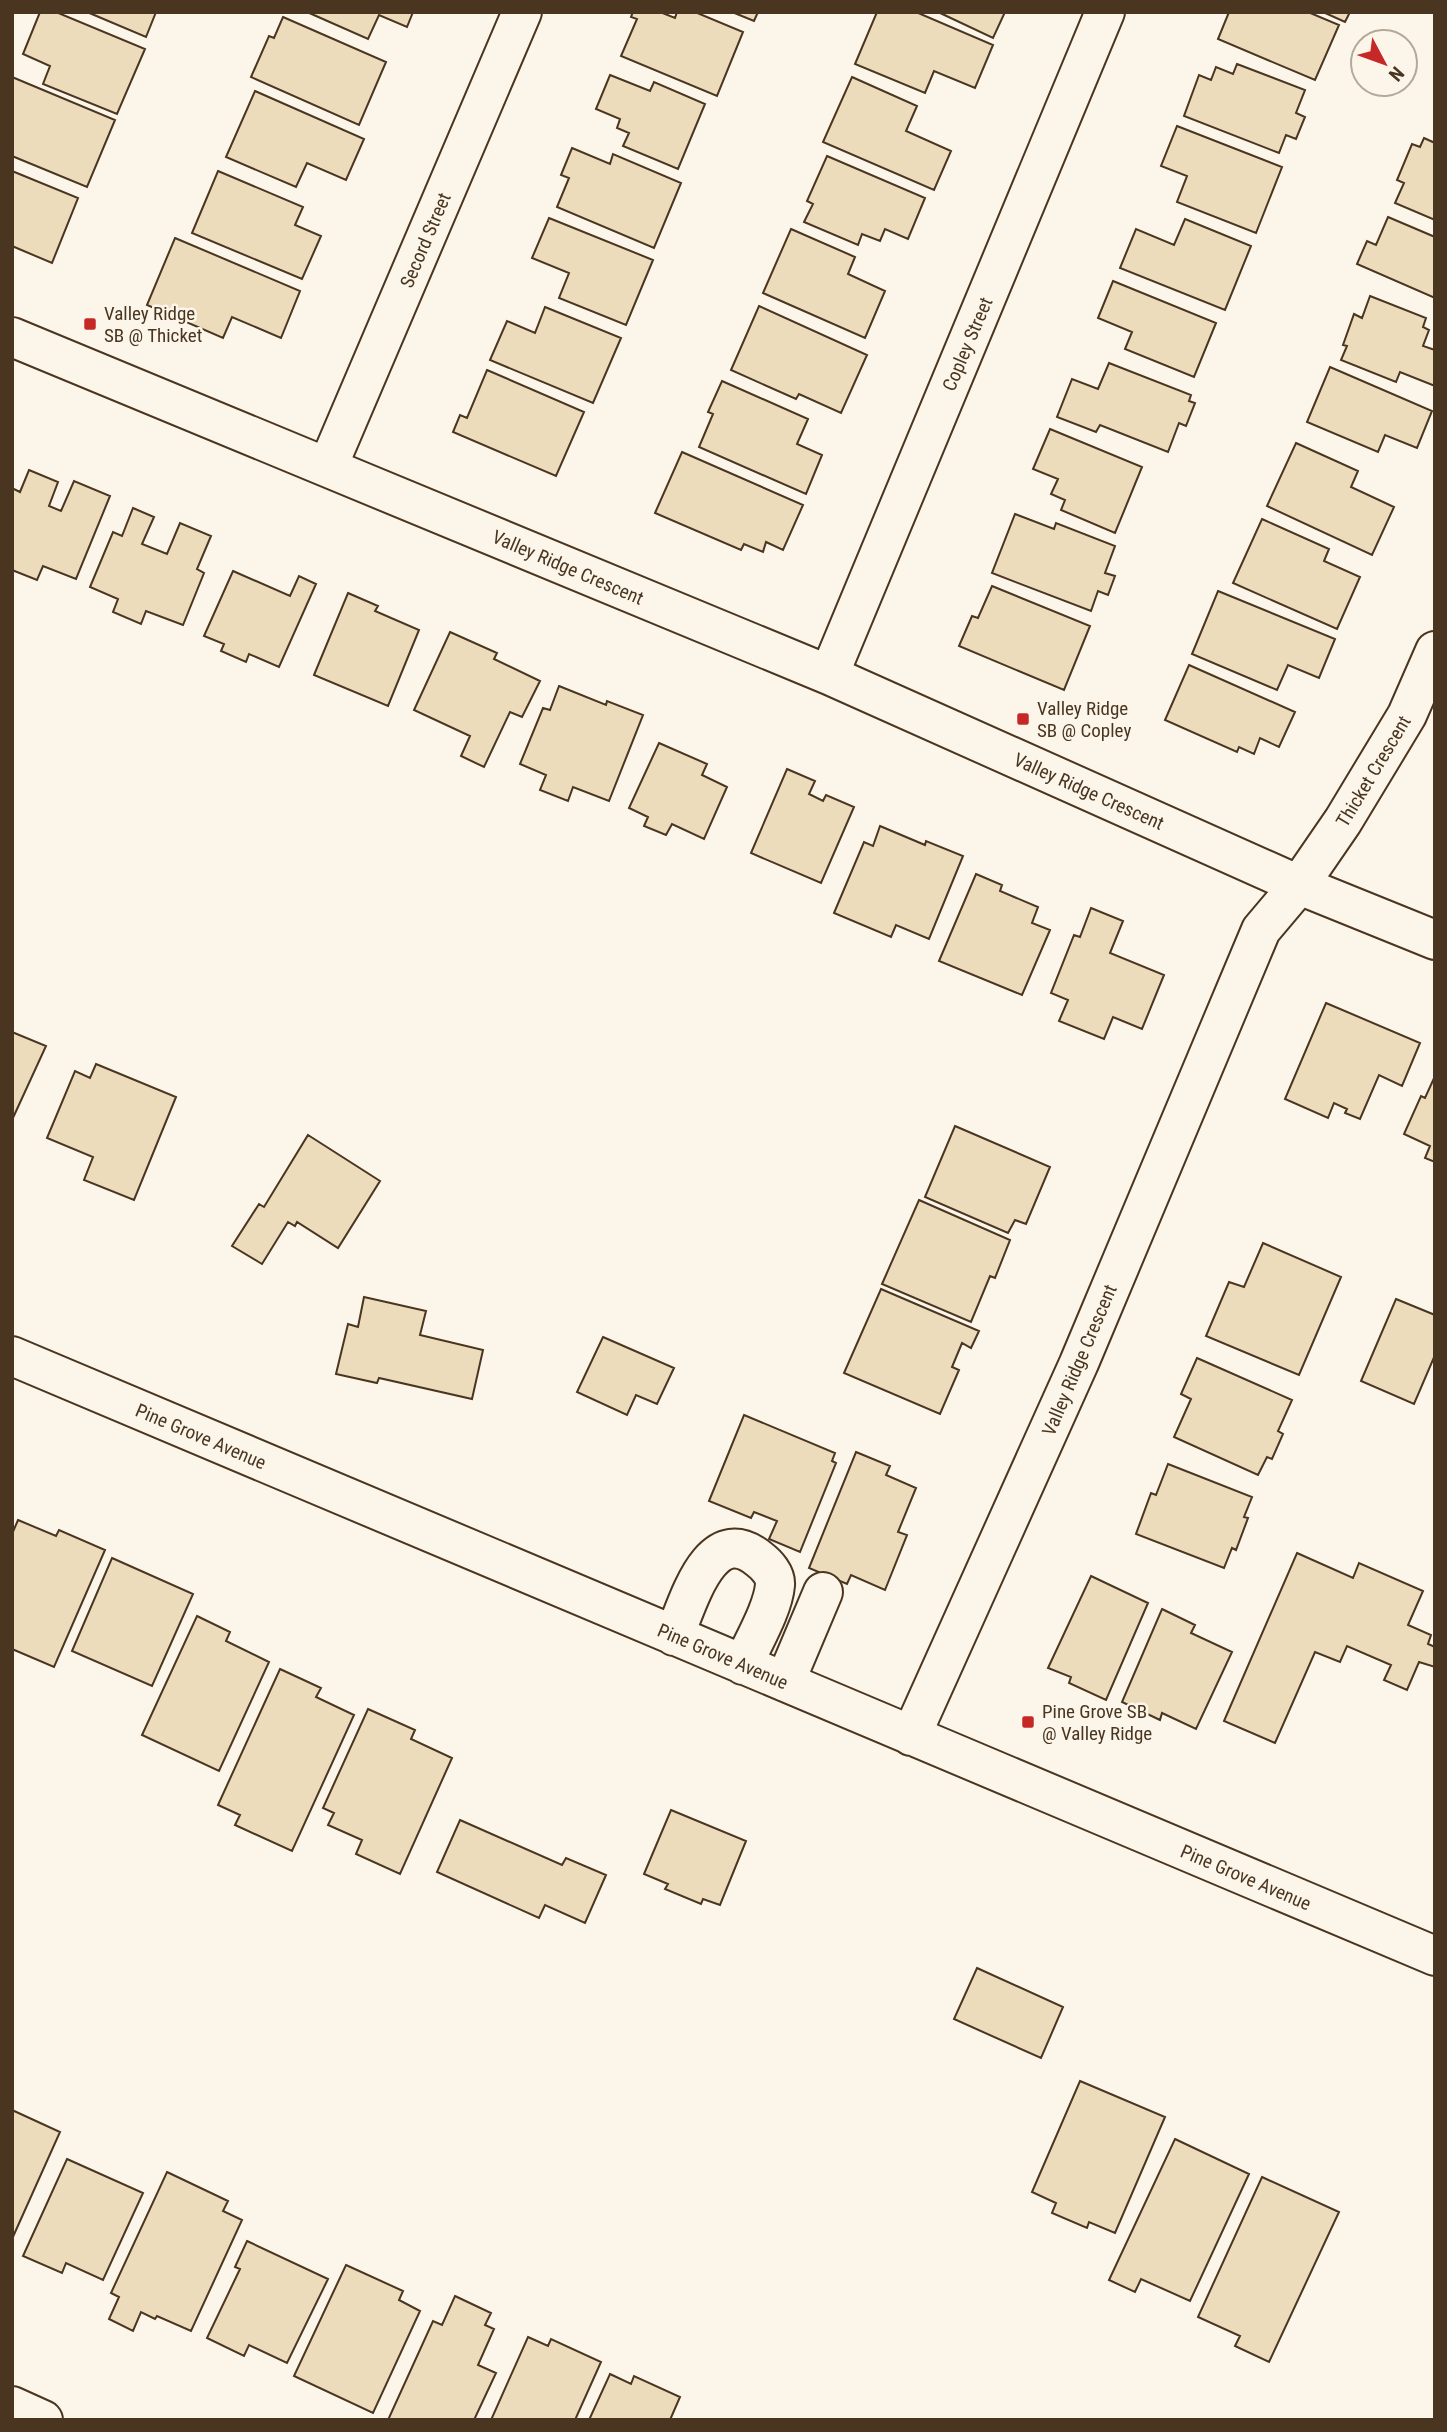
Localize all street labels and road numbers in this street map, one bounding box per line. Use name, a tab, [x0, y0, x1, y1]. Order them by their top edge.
street label: Secord Street	[395, 189, 456, 291]
street label: Copley Street	[937, 294, 998, 395]
street label: Valley Ridge Crescent	[489, 525, 647, 610]
street label: Thicket Crescent	[1331, 711, 1416, 831]
street label: Valley Ridge Crescent	[1010, 748, 1168, 835]
street label: Valley Ridge Crescent	[1037, 1281, 1122, 1439]
street label: Pine Grove Avenue	[132, 1399, 270, 1474]
street label: Pine Grove Avenue	[654, 1619, 792, 1694]
street label: Pine Grove Avenue	[1177, 1840, 1315, 1915]

